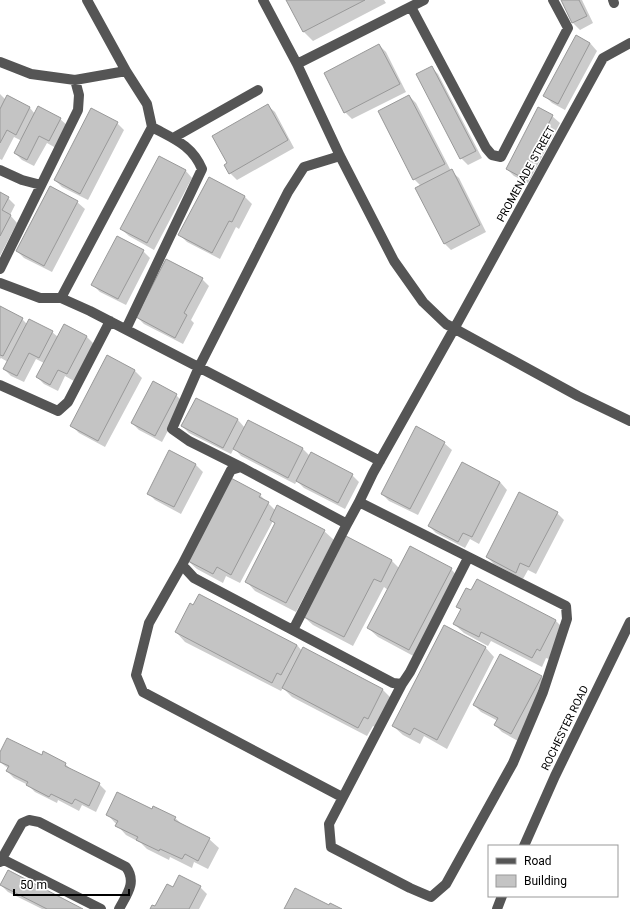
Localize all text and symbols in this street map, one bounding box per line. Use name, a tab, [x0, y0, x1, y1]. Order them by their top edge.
street label: PROMENADE STREET	[494, 123, 558, 224]
street label: ROCHESTER ROAD	[539, 683, 591, 773]
legend	[488, 845, 618, 897]
text: Road	[524, 854, 552, 868]
scale bar	[14, 871, 129, 897]
text: Building	[524, 874, 567, 888]
text: 50 m	[20, 878, 47, 892]

